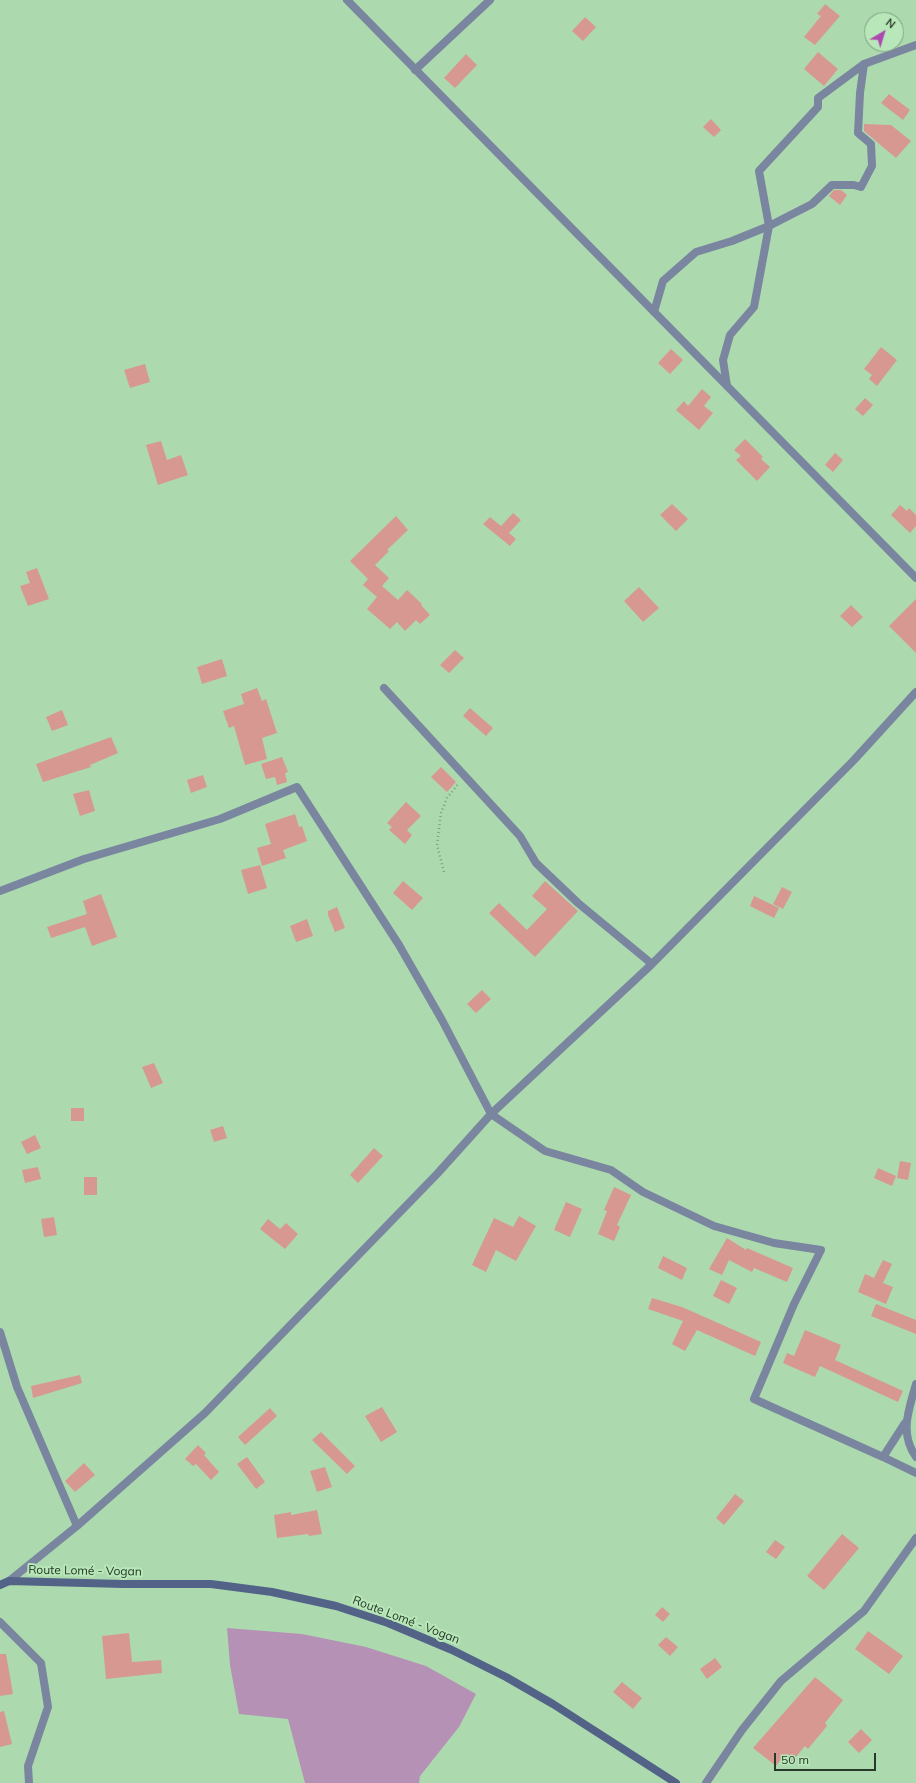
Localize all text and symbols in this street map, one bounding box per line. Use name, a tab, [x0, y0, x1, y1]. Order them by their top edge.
north arrow	[864, 12, 904, 52]
text: N	[883, 15, 898, 31]
street label: Route Lomé - Vogan	[28, 1563, 142, 1579]
street label: Route Lomé - Vogan	[350, 1593, 462, 1647]
scale bar	[776, 1745, 878, 1771]
text: 50 m	[781, 1752, 809, 1767]

